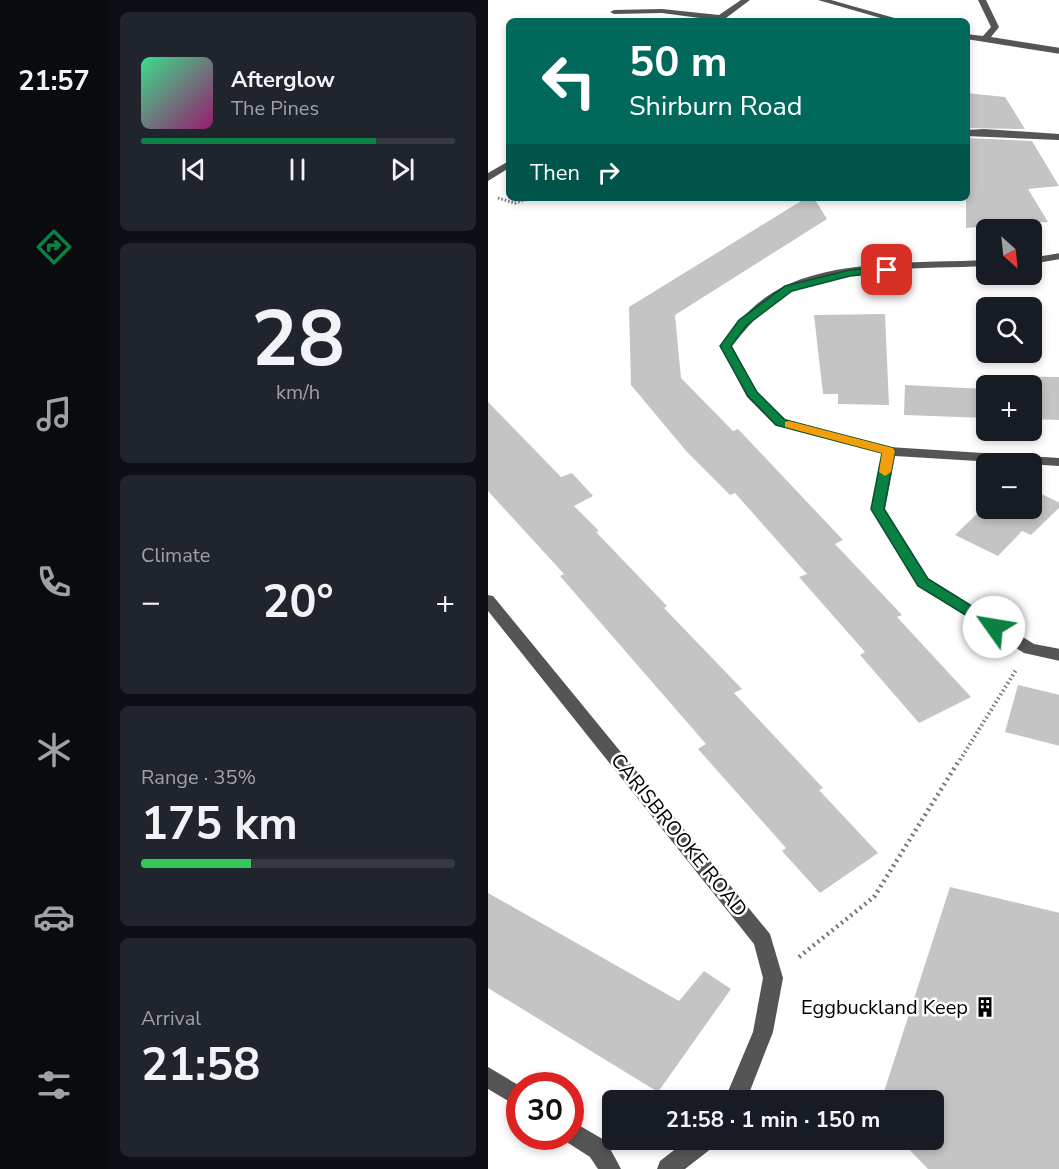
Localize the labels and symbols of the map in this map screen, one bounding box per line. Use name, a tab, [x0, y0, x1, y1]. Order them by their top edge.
north arrow	[976, 219, 1042, 285]
pin	[861, 244, 912, 295]
position arrow	[962, 595, 1026, 659]
street label: CARISBROOKE ROAD	[605, 748, 753, 922]
place label: Eggbuckland Keep	[801, 994, 968, 1021]
building icon: Eggbuckland Keep	[973, 995, 997, 1019]
speed limit sign: 30	[506, 1072, 584, 1150]

